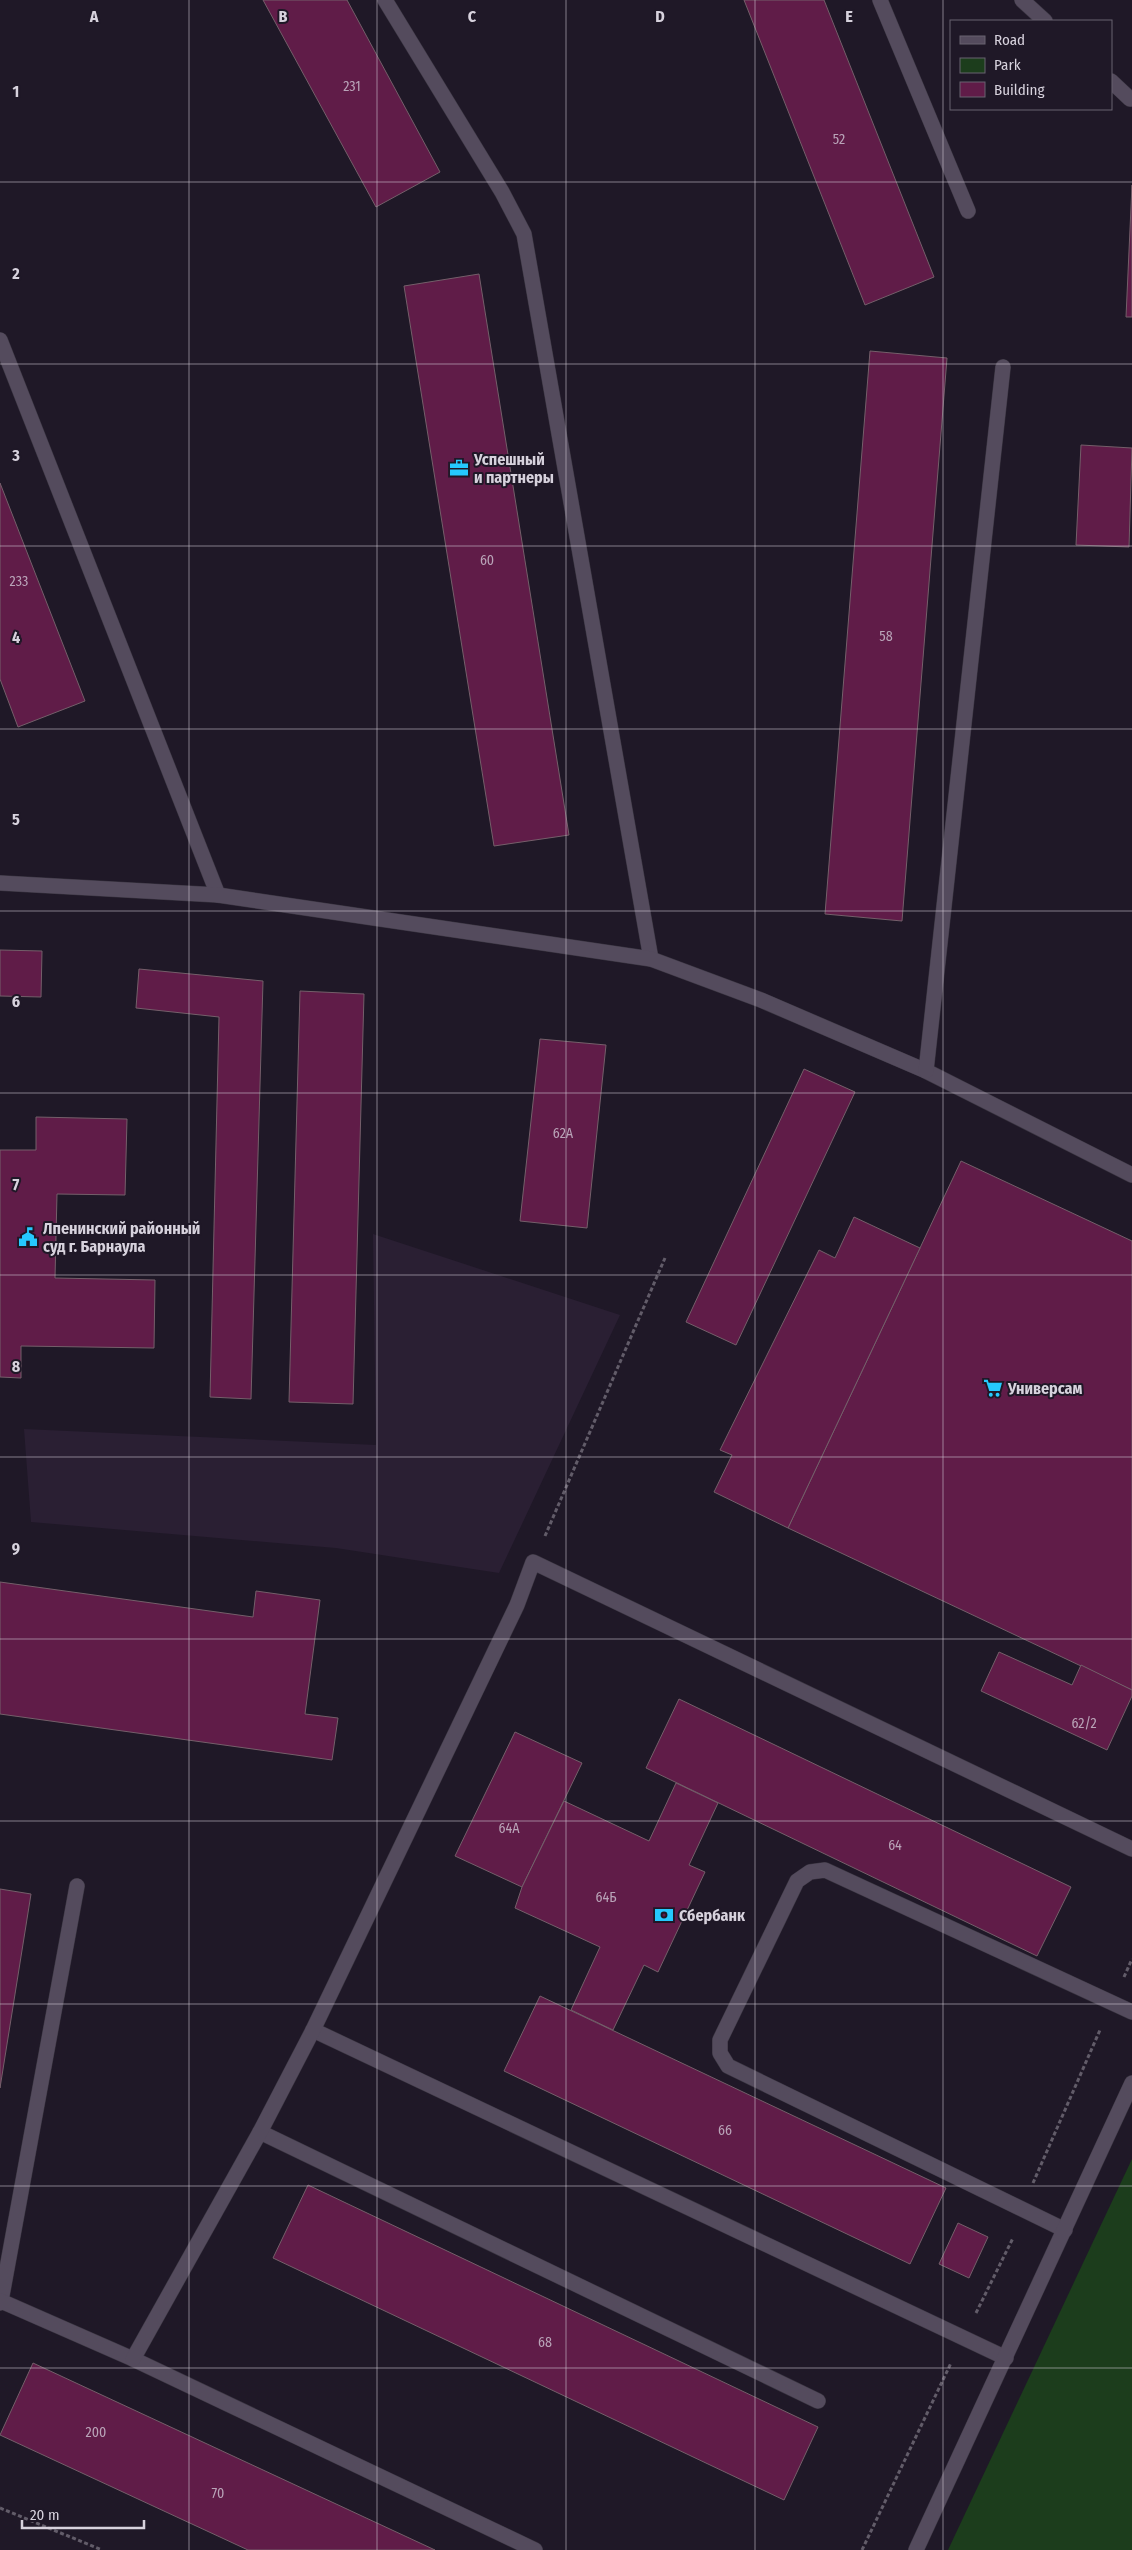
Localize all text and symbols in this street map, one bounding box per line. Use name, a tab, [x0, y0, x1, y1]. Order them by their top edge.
text: A	[89, 7, 99, 26]
text: B	[279, 7, 288, 26]
text: C	[468, 7, 477, 26]
text: D	[655, 7, 665, 26]
text: E	[845, 7, 853, 26]
legend	[950, 20, 1112, 110]
text: Road	[994, 31, 1025, 49]
text: Park	[994, 56, 1021, 74]
house number: 231	[343, 78, 361, 95]
text: Building	[994, 81, 1045, 99]
text: 1	[13, 82, 19, 101]
house number: 52	[833, 131, 845, 148]
text: 2	[11, 264, 20, 283]
text: 3	[11, 446, 20, 465]
place label: Успешный и партнеры	[473, 450, 554, 487]
office icon: Успешный и партнеры	[448, 457, 470, 479]
house number: 60	[480, 552, 494, 569]
house number: 233	[10, 573, 28, 590]
text: 4	[12, 628, 20, 647]
house number: 58	[879, 628, 893, 645]
text: 5	[12, 810, 20, 829]
text: 6	[12, 992, 20, 1011]
house number: 62А	[553, 1125, 574, 1142]
text: 7	[13, 1175, 20, 1194]
place label: Лпенинский районный суд г. Барнаула	[43, 1219, 200, 1256]
public building icon: Лпенинский районный суд г. Барнаула	[17, 1226, 39, 1248]
text: 8	[12, 1357, 21, 1376]
supermarket icon: Универсам	[982, 1377, 1004, 1399]
place label: Универсам	[1007, 1379, 1082, 1398]
text: 9	[12, 1539, 20, 1558]
house number: 62/2	[1071, 1715, 1097, 1732]
house number: 64А	[498, 1820, 520, 1837]
house number: 64	[888, 1837, 902, 1854]
house number: 64Б	[595, 1889, 617, 1906]
bank icon: Сбербанк	[653, 1904, 675, 1926]
place label: Сбербанк	[679, 1906, 746, 1925]
house number: 66	[718, 2122, 732, 2139]
house number: 68	[538, 2334, 552, 2351]
house number: 200	[86, 2424, 106, 2441]
house number: 70	[212, 2485, 224, 2502]
scale bar	[22, 2498, 145, 2530]
text: 20 m	[30, 2506, 60, 2524]

